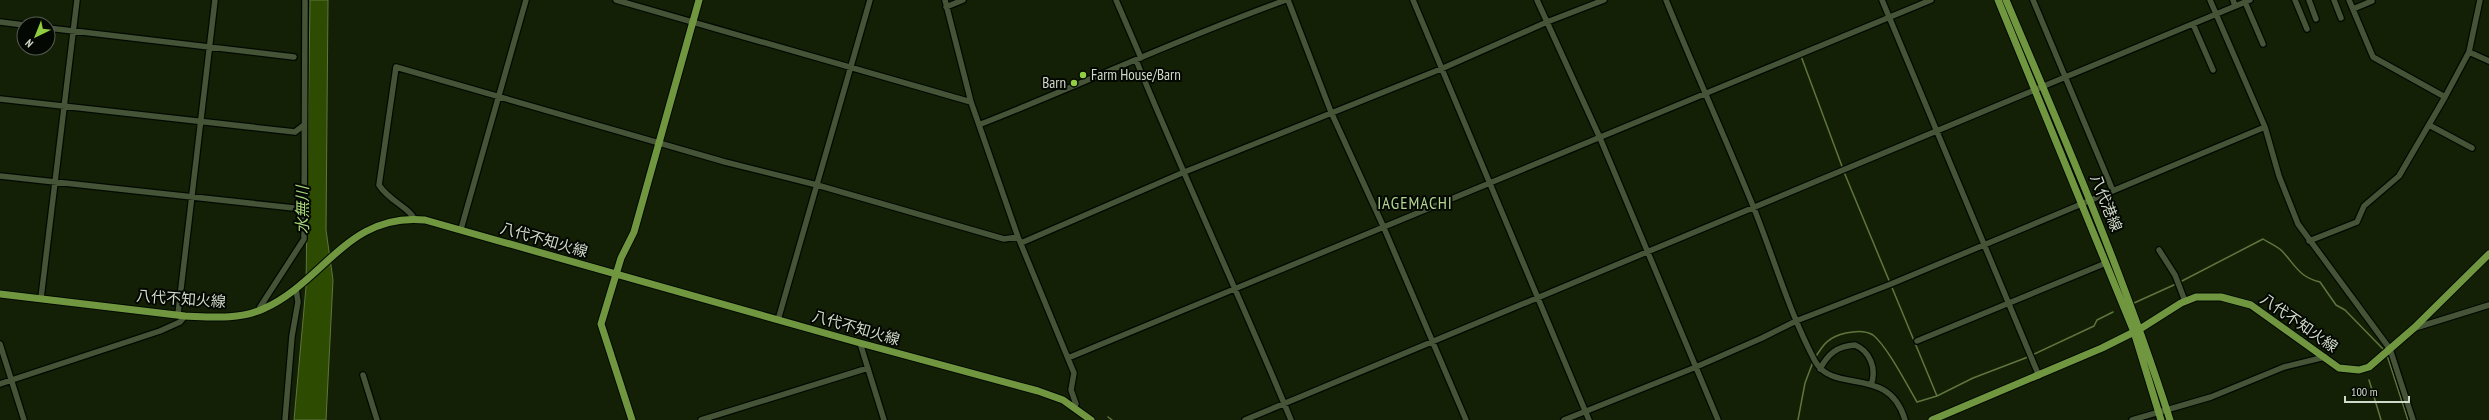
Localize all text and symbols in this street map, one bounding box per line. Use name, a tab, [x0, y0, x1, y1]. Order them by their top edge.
north arrow	[16, 16, 56, 56]
text: N	[22, 36, 36, 50]
place label: Farm House/Barn	[1091, 65, 1181, 84]
marker: Farm House/Barn	[1078, 70, 1088, 80]
place label: Barn	[1042, 73, 1066, 92]
marker: Barn	[1069, 78, 1079, 88]
street label: 八代港線	[2086, 171, 2127, 234]
water label: 水無川	[292, 184, 312, 234]
district label: IAGEMACHI	[1377, 192, 1453, 214]
street label: 八代不知火線	[498, 218, 590, 261]
street label: 八代不知火線	[135, 286, 227, 311]
street label: 八代不知火線	[2257, 289, 2342, 356]
street label: 八代不知火線	[810, 306, 902, 349]
scale bar	[2345, 378, 2409, 404]
text: 100 m	[2351, 384, 2378, 399]

